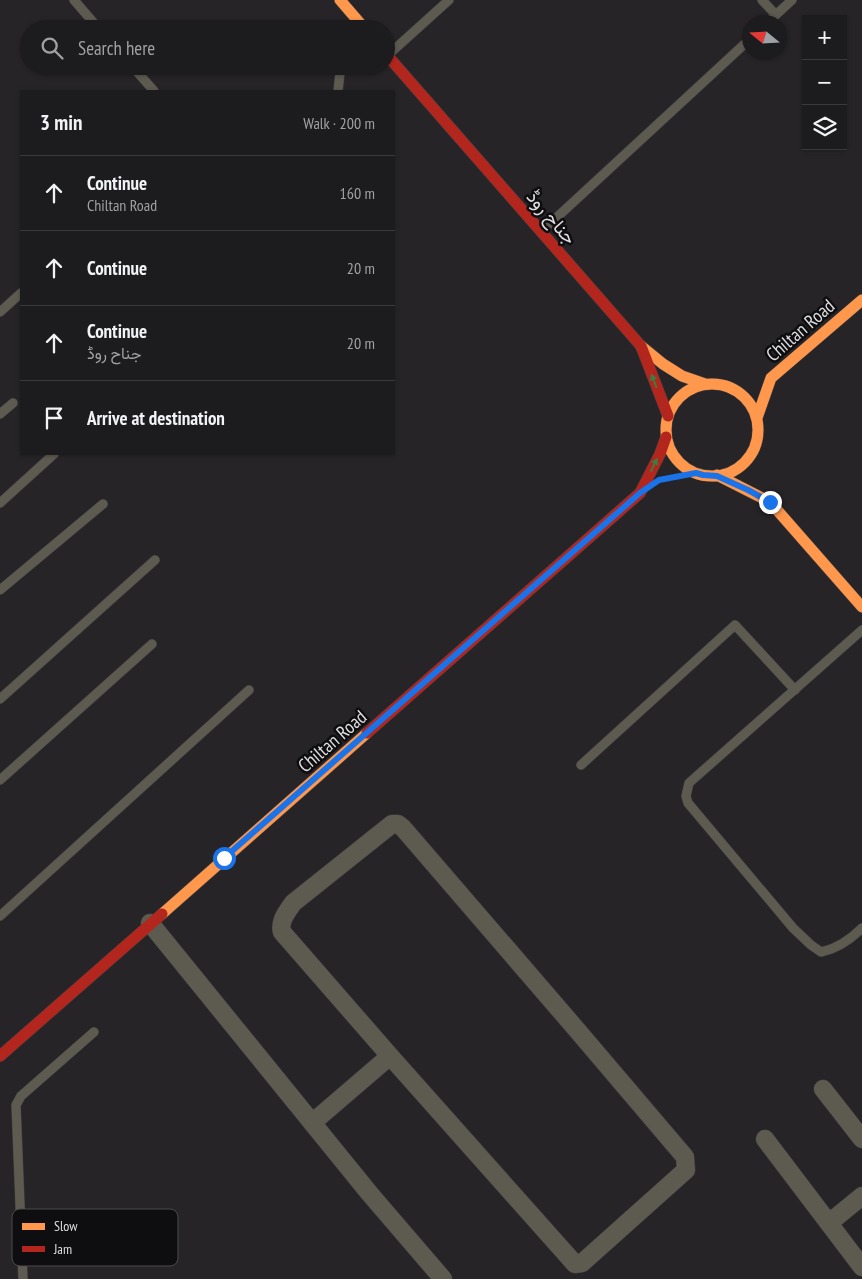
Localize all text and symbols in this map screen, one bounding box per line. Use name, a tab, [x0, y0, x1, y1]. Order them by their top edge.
north arrow	[742, 15, 787, 60]
map controls	[802, 15, 847, 150]
button: +	[802, 15, 847, 60]
search box	[20, 20, 395, 75]
icon: search	[38, 34, 66, 62]
text: Search here	[78, 36, 155, 60]
button: −	[802, 60, 847, 105]
button: layers	[802, 105, 847, 150]
text: 3 min	[40, 109, 82, 136]
text: Walk · 200 m	[303, 113, 375, 133]
text: Continue	[87, 171, 147, 195]
icon: ahead	[40, 179, 68, 207]
text: 160 m	[340, 183, 375, 203]
street label: جناح روڈ	[521, 185, 582, 250]
text: Chiltan Road	[87, 195, 157, 215]
icon: ahead	[40, 254, 68, 282]
text: Continue	[87, 256, 147, 280]
text: 20 m	[347, 258, 375, 278]
street label: Chiltan Road	[761, 294, 839, 366]
text: Continue	[87, 319, 147, 343]
icon: ahead	[40, 329, 68, 357]
text: 20 m	[347, 333, 375, 353]
text: جناح روڈ	[87, 343, 141, 363]
one-way arrow	[650, 374, 657, 389]
icon: arrive	[40, 404, 68, 432]
text: Arrive at destination	[87, 406, 225, 430]
one-way arrow	[651, 458, 659, 472]
route end	[759, 491, 782, 514]
street label: Chiltan Road	[293, 705, 371, 777]
route start	[213, 847, 236, 870]
legend	[12, 1209, 178, 1266]
text: Slow	[54, 1217, 78, 1235]
text: Jam	[53, 1240, 72, 1258]

